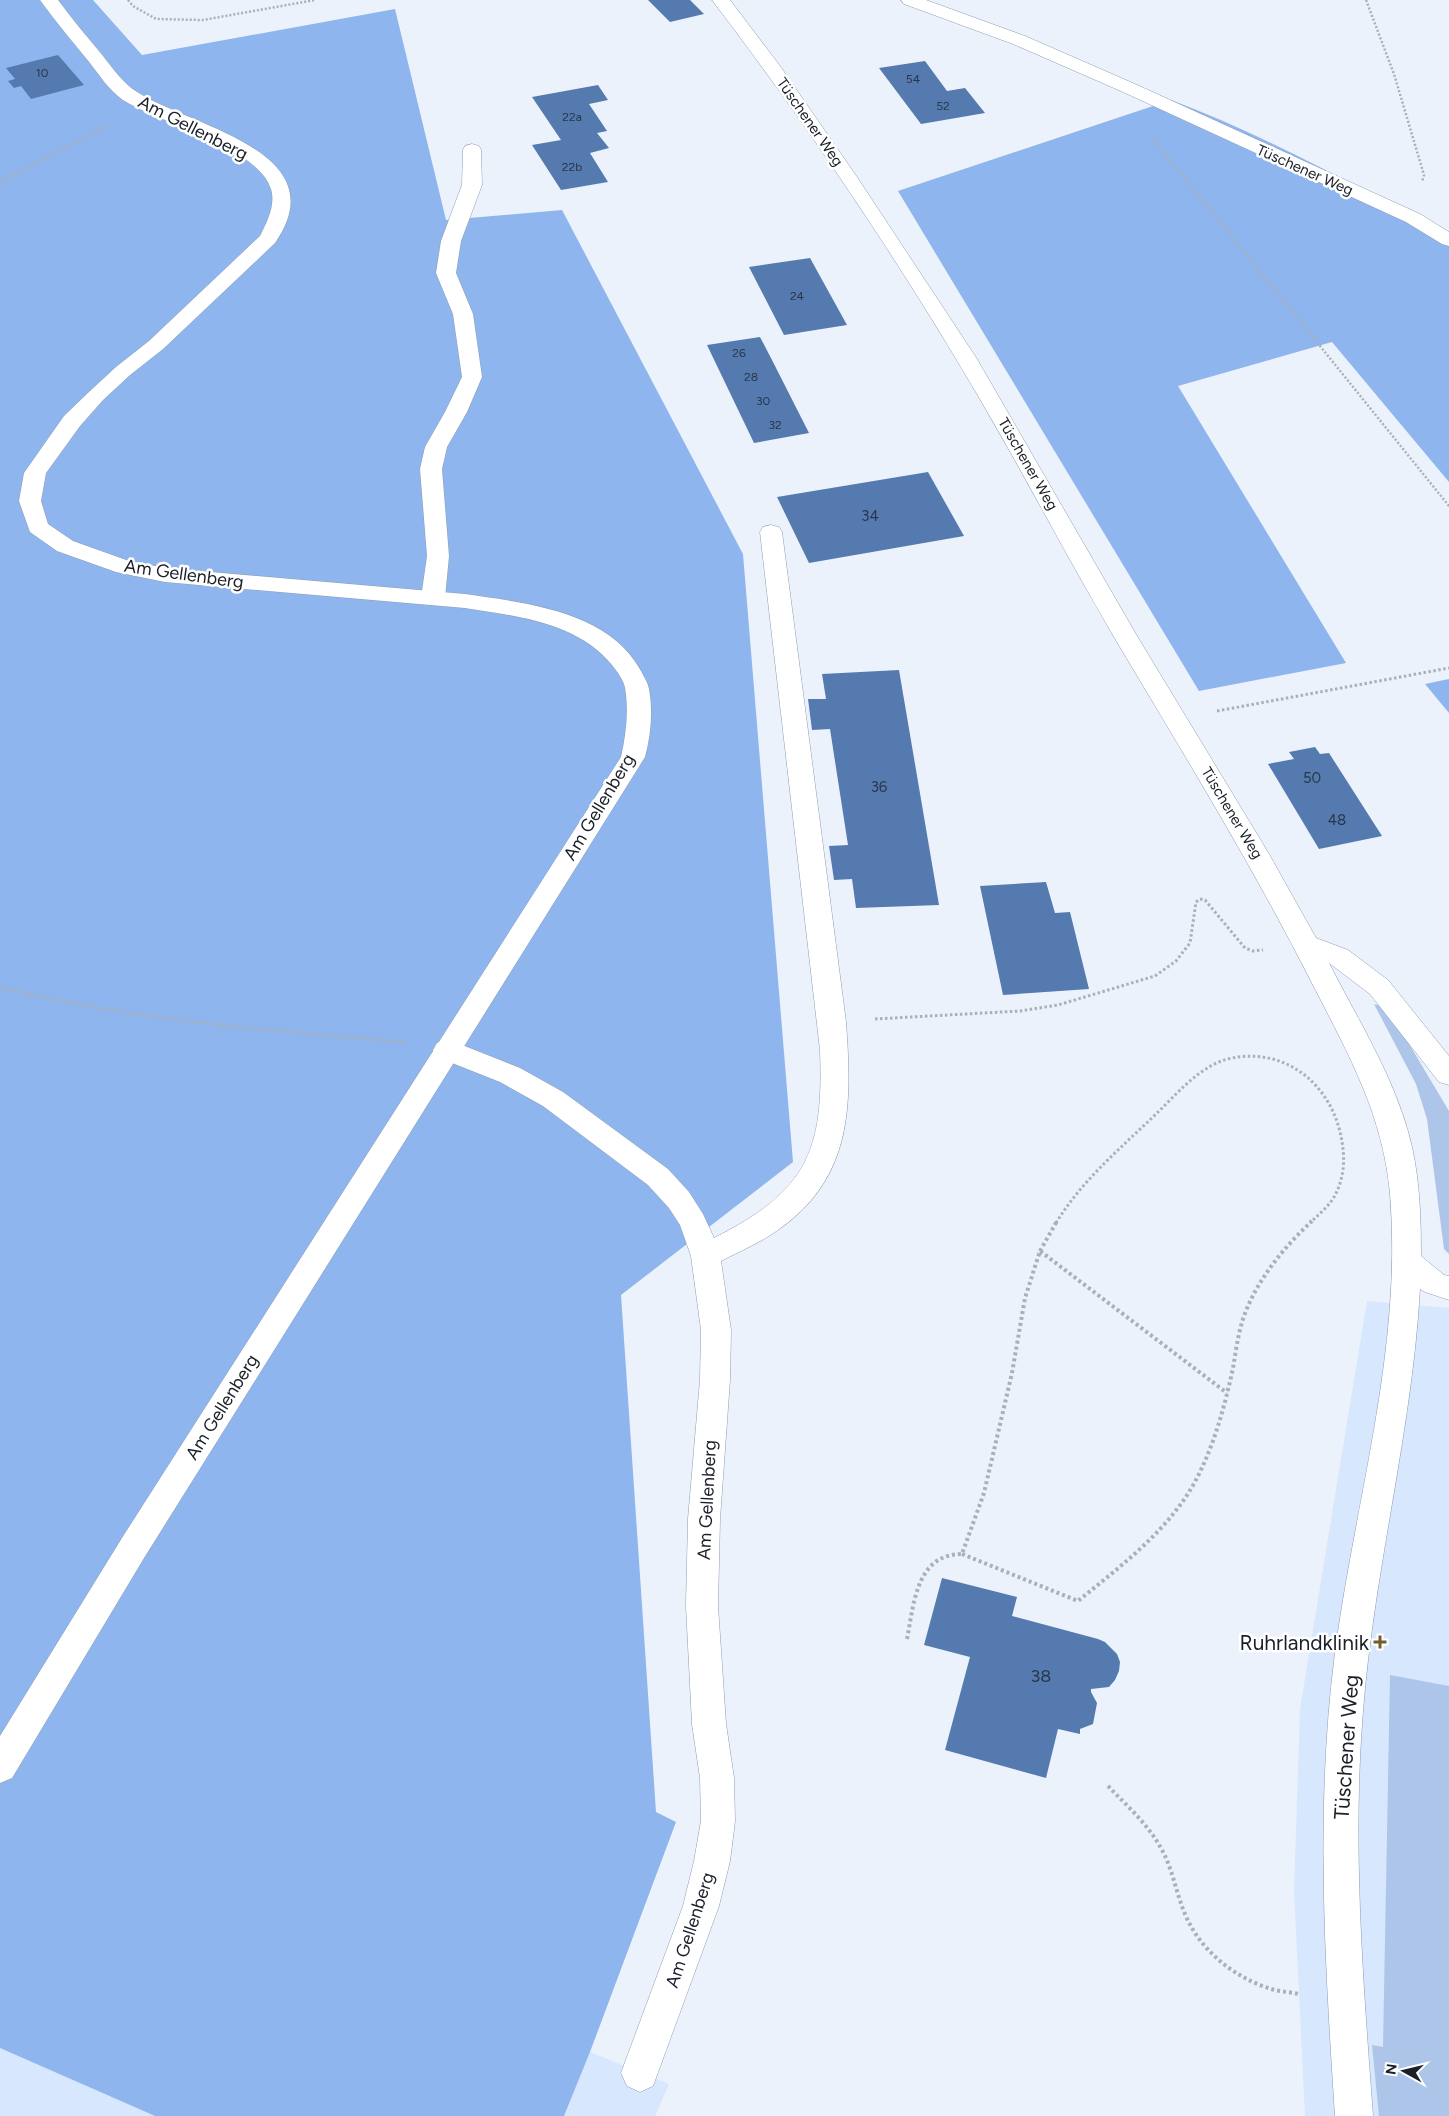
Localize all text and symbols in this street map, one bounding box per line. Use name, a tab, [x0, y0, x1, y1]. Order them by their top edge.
house number: 10	[36, 66, 49, 80]
house number: 54	[906, 72, 921, 86]
street label: Tüschener Weg	[773, 74, 847, 170]
street label: Am Gellenberg	[134, 91, 252, 165]
house number: 52	[936, 99, 950, 113]
house number: 22a	[562, 110, 582, 124]
street label: Tüschener Weg	[1254, 141, 1356, 199]
house number: 22b	[562, 160, 582, 174]
house number: 24	[790, 289, 805, 303]
house number: 26	[732, 346, 746, 360]
house number: 28	[744, 370, 758, 384]
house number: 30	[756, 394, 770, 408]
street label: Tüschener Weg	[994, 415, 1062, 513]
house number: 32	[768, 418, 782, 432]
house number: 34	[861, 507, 879, 525]
street label: Am Gellenberg	[123, 555, 245, 593]
street label: Am Gellenberg	[559, 750, 639, 864]
street label: Tüschener Weg	[1198, 764, 1266, 862]
house number: 50	[1303, 769, 1321, 787]
house number: 36	[871, 778, 888, 796]
house number: 48	[1328, 811, 1346, 829]
street label: Am Gellenberg	[181, 1350, 263, 1464]
street label: Am Gellenberg	[693, 1439, 721, 1561]
place label: Ruhrlandklinik	[1240, 1630, 1370, 1655]
marker: Ruhrlandklinik	[1373, 1635, 1387, 1649]
house number: 38	[1031, 1665, 1051, 1687]
street label: Tüschener Weg	[1328, 1674, 1364, 1820]
street label: Am Gellenberg	[661, 1869, 719, 1991]
north arrow	[1379, 2046, 1429, 2096]
text: N	[1382, 2063, 1401, 2076]

